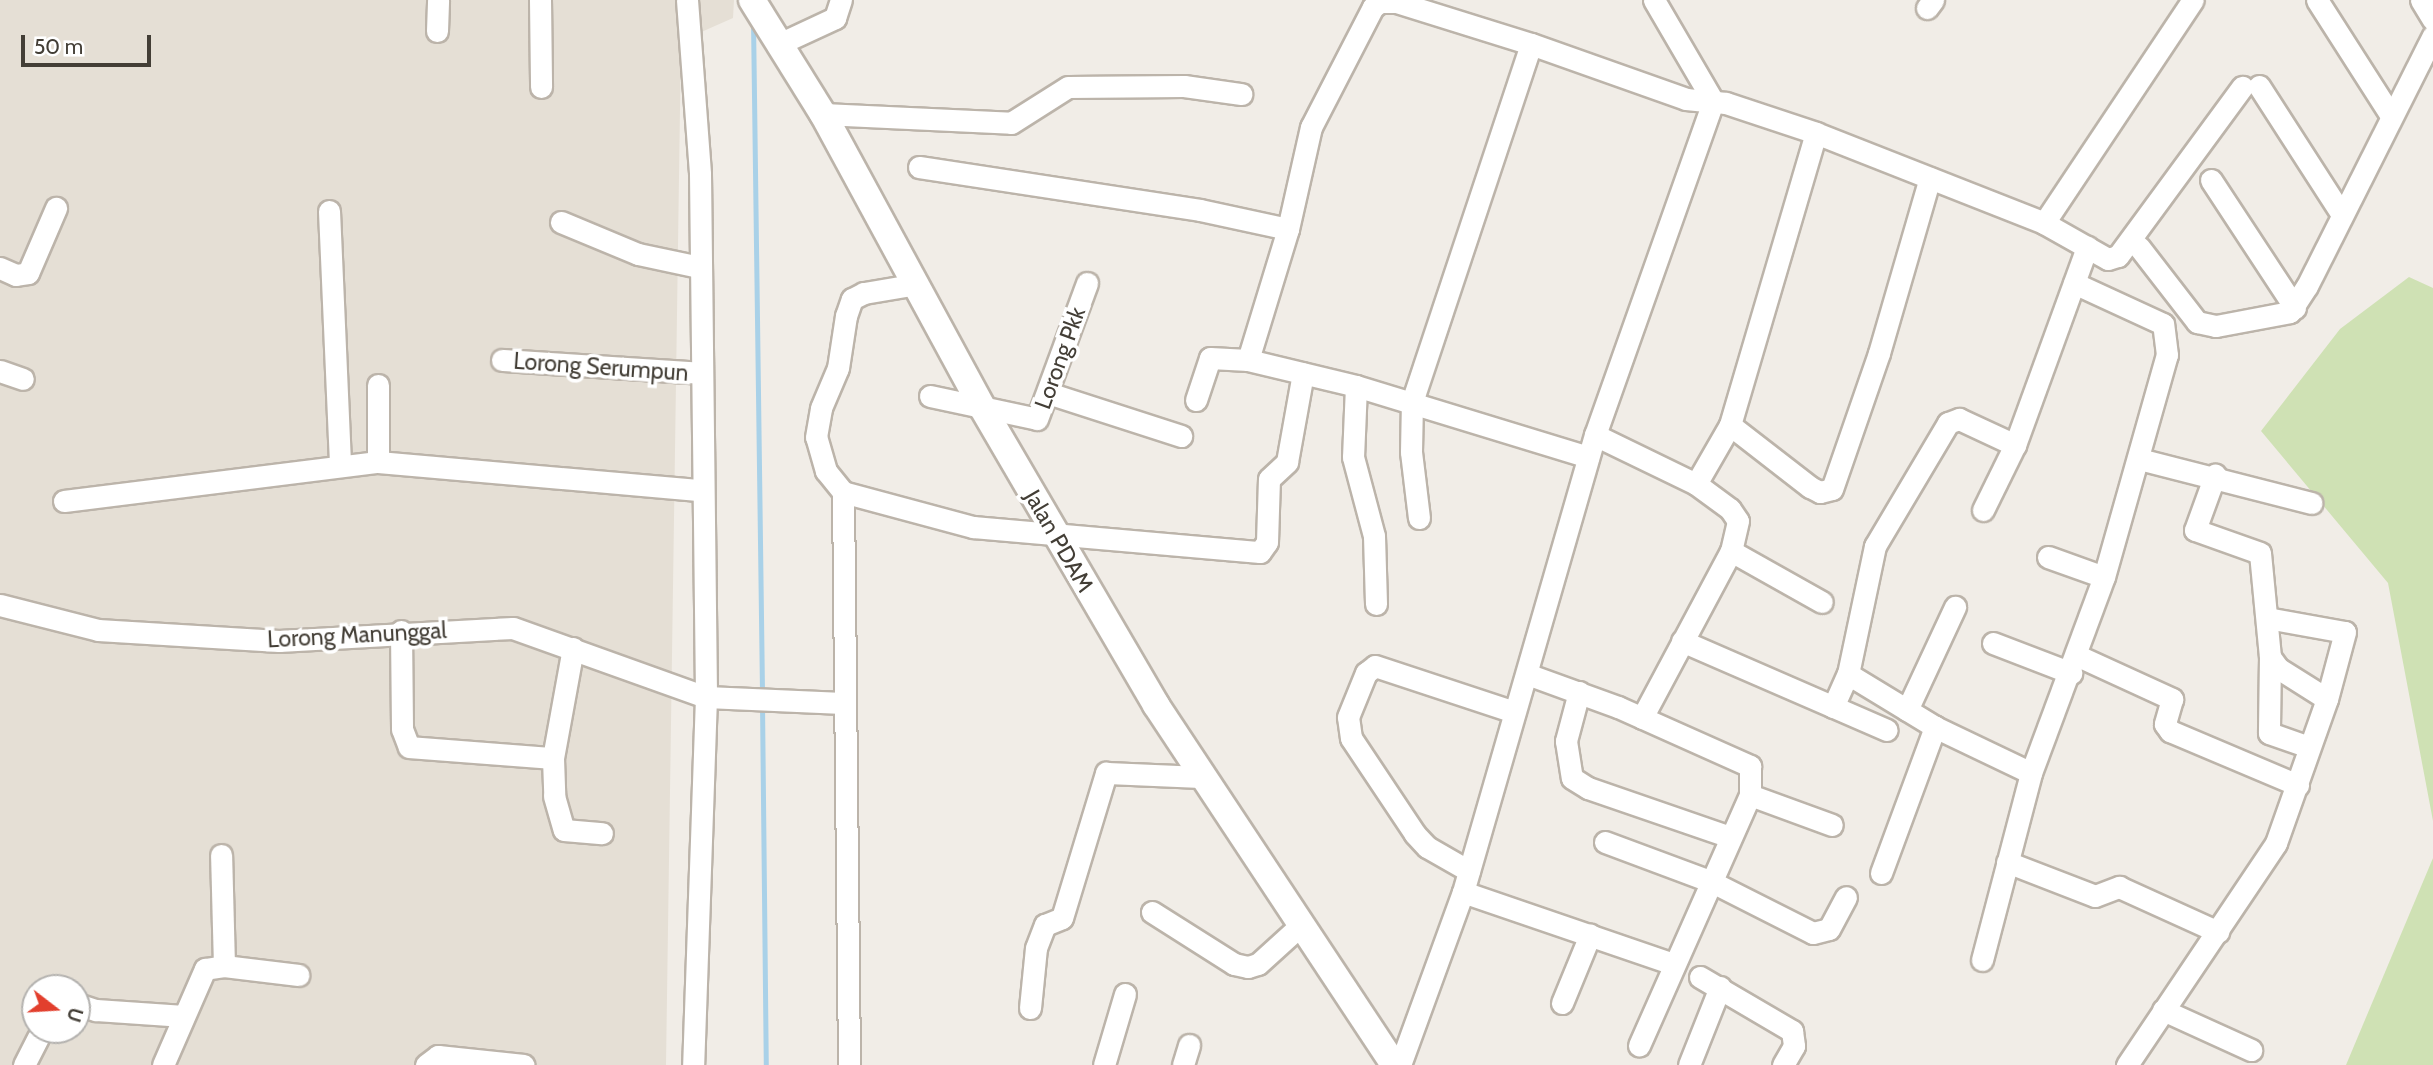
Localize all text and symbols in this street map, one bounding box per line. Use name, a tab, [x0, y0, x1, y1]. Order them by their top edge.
scale bar	[24, 21, 154, 65]
text: 50 m	[34, 34, 83, 59]
street label: Lorong Pkk	[1029, 303, 1091, 413]
street label: Lorong Serumpun	[513, 347, 689, 387]
street label: Jalan PDAM	[1019, 485, 1099, 597]
street label: Lorong Manunggal	[267, 617, 447, 653]
north arrow	[21, 974, 91, 1044]
text: U	[62, 1005, 88, 1025]

